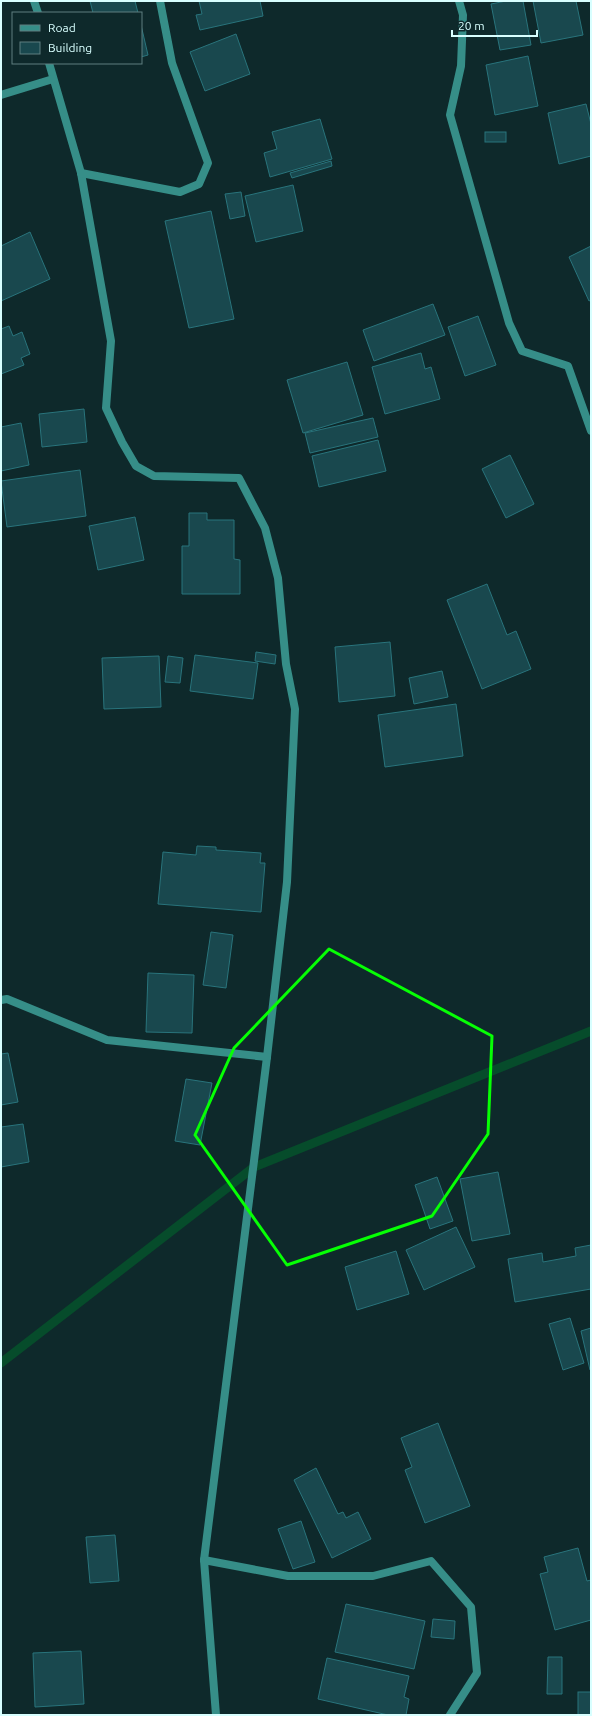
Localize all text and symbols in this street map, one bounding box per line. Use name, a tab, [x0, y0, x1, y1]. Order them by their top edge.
legend	[12, 12, 142, 64]
scale bar	[452, 12, 537, 38]
text: 20 m	[458, 19, 485, 32]
text: Road	[48, 21, 76, 34]
text: Building	[48, 41, 92, 54]

